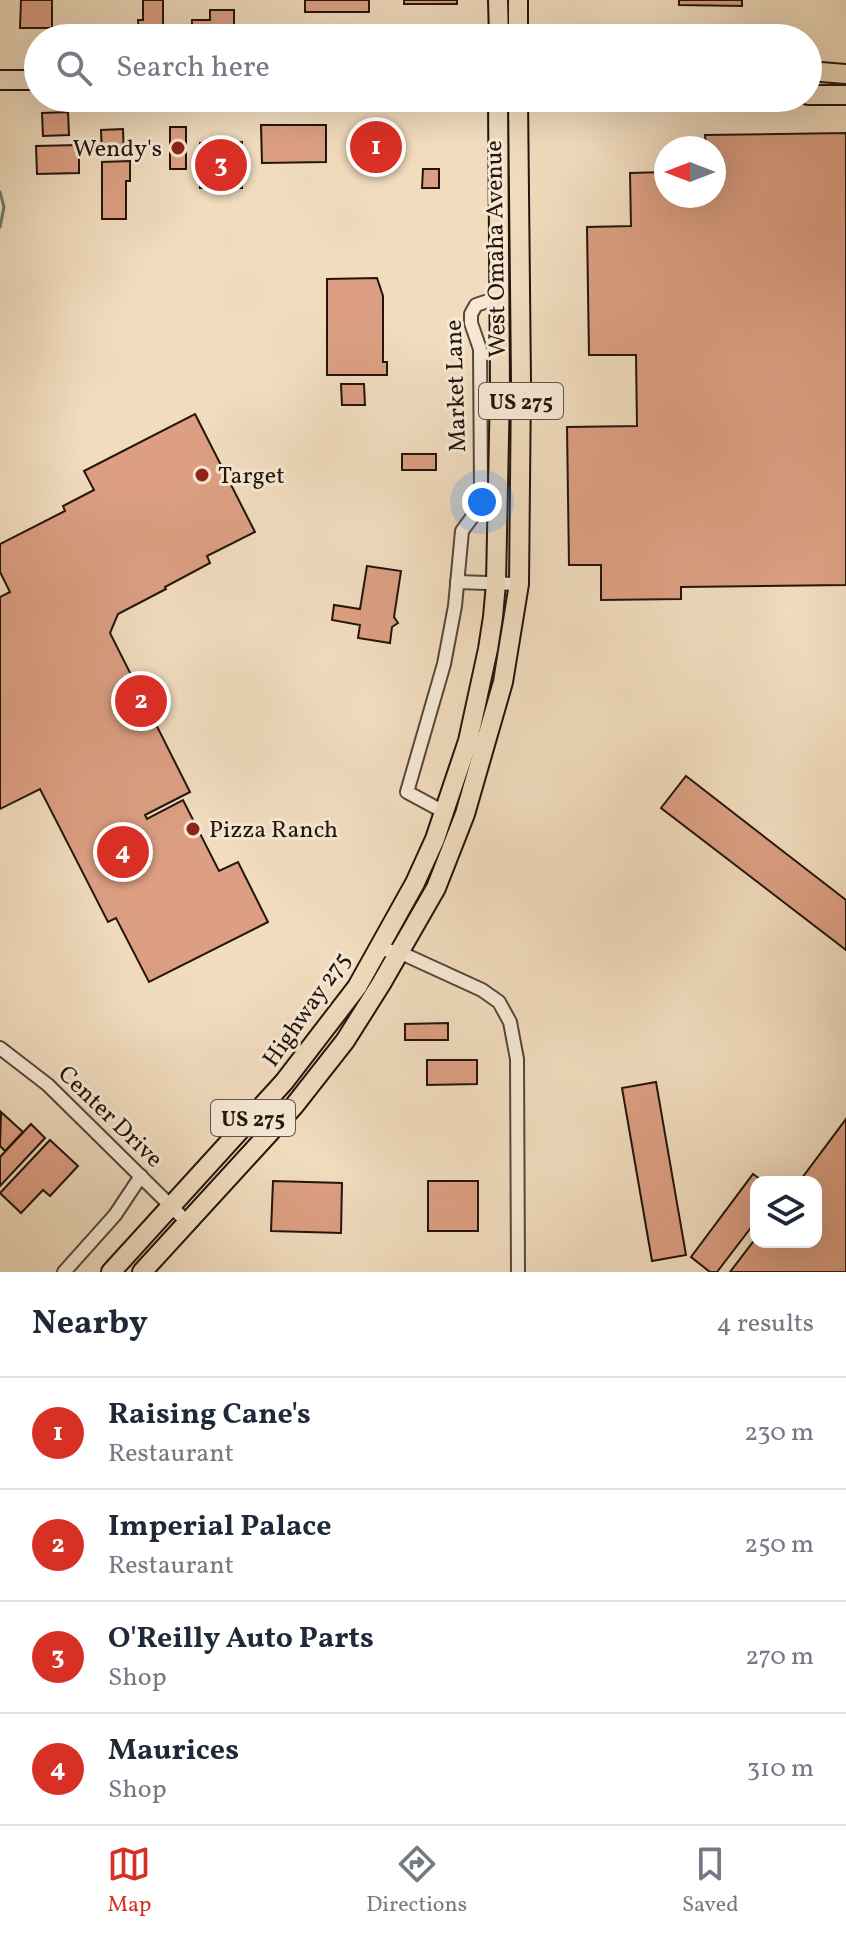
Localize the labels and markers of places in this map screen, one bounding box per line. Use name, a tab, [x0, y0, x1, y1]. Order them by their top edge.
pin: 1	[350, 117, 402, 177]
place label: Wendy's	[73, 133, 162, 167]
pin: 3	[195, 135, 247, 195]
marker: Wendy's	[169, 139, 187, 157]
place label: Target	[218, 460, 285, 494]
marker: Target	[193, 466, 211, 484]
pin: 2	[115, 671, 167, 731]
place label: Pizza Ranch	[209, 814, 338, 848]
marker: Pizza Ranch	[184, 820, 202, 838]
pin: 4	[97, 822, 149, 882]

